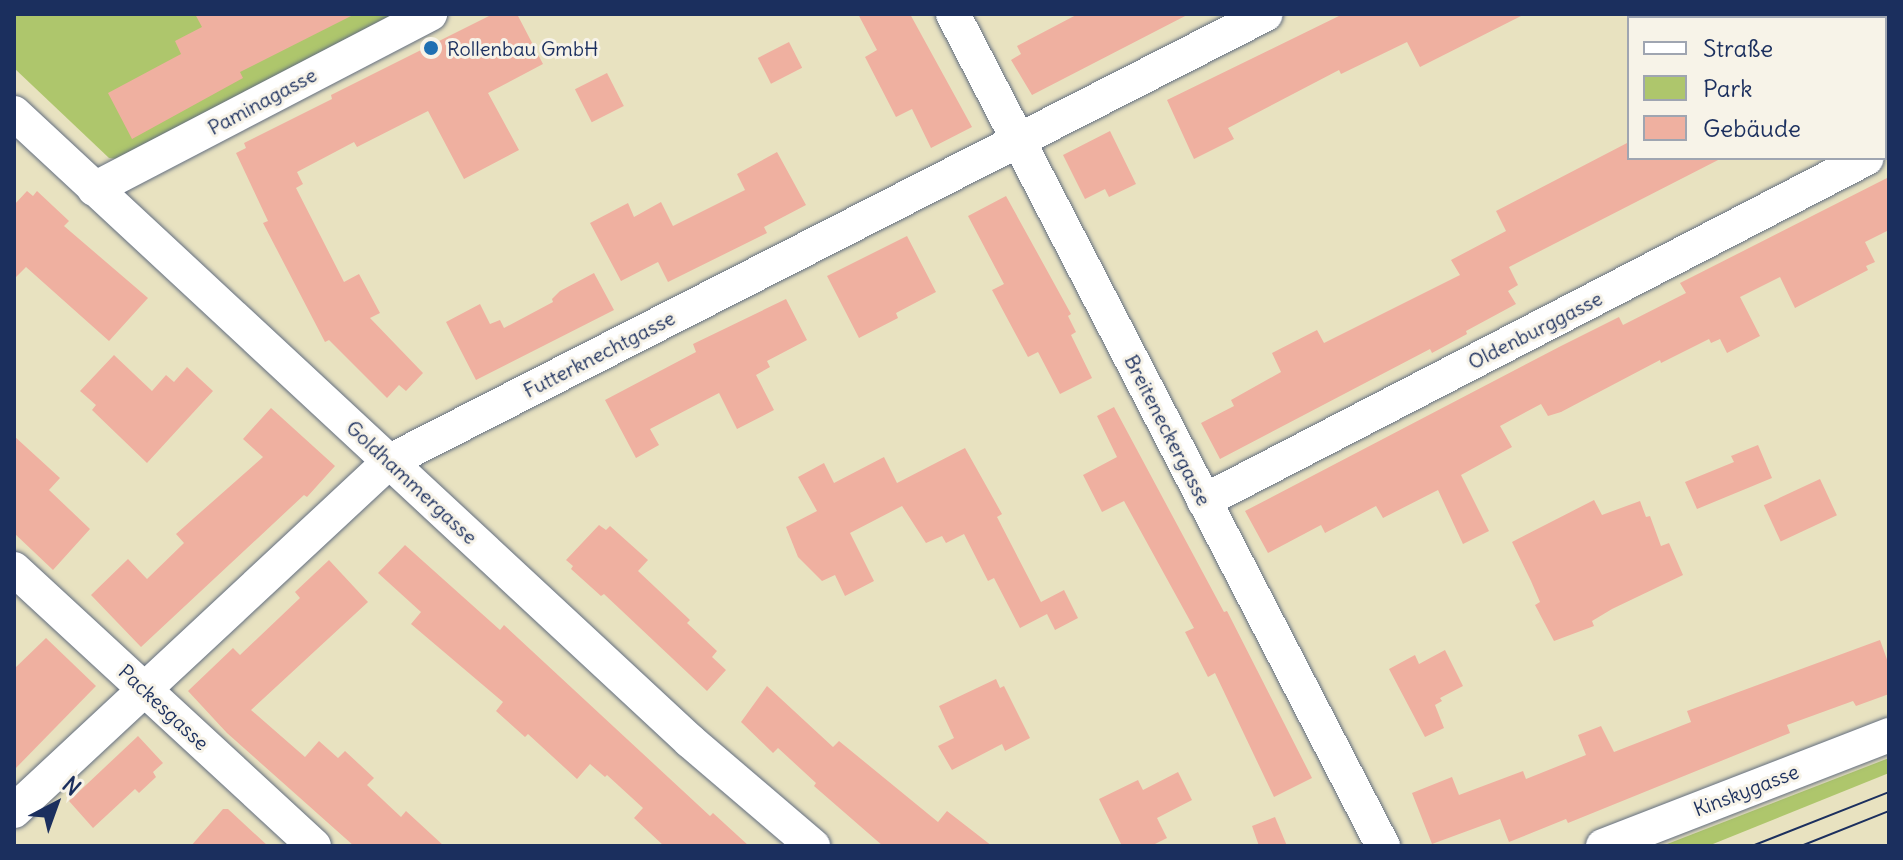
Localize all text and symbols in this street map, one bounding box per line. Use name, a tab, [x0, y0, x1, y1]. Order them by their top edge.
legend	[1627, 16, 1887, 160]
text: Straße	[1703, 33, 1773, 63]
place label: Rollenbau GmbH	[447, 36, 598, 60]
marker: Rollenbau GmbH	[422, 39, 440, 57]
street label: Paminagasse	[204, 62, 320, 140]
text: Park	[1703, 73, 1753, 103]
text: Gebäude	[1703, 113, 1801, 143]
street label: Oldenburggasse	[1464, 286, 1606, 374]
street label: Futterknechtgasse	[519, 305, 679, 403]
street label: Breiteneckergasse	[1120, 351, 1216, 509]
street label: Goldhammergasse	[342, 415, 482, 549]
street label: Packesgasse	[114, 659, 214, 755]
street label: Kinskygasse	[1690, 759, 1802, 821]
north arrow	[16, 764, 96, 844]
text: N	[57, 770, 87, 801]

